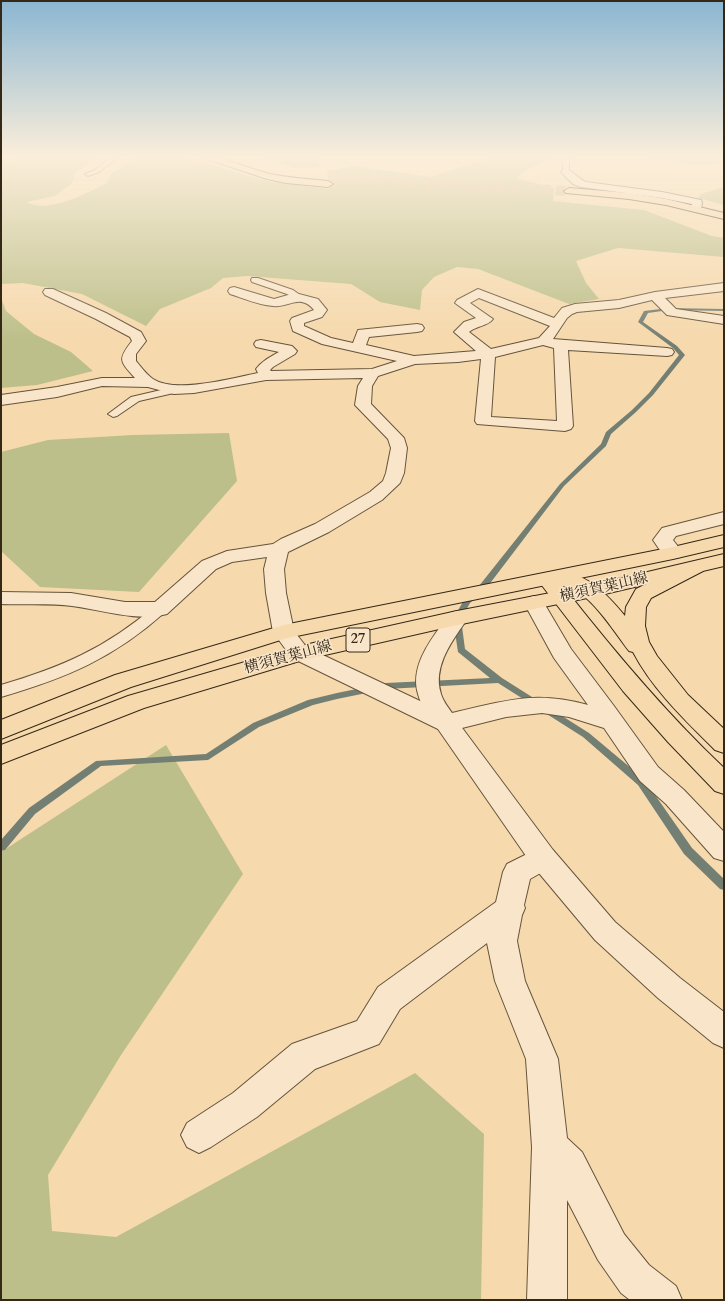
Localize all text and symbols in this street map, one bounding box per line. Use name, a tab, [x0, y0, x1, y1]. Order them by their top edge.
street label: 横須賀葉山線	[558, 569, 650, 607]
road number: 27	[346, 628, 370, 652]
street label: 横須賀葉山線	[242, 638, 334, 678]

